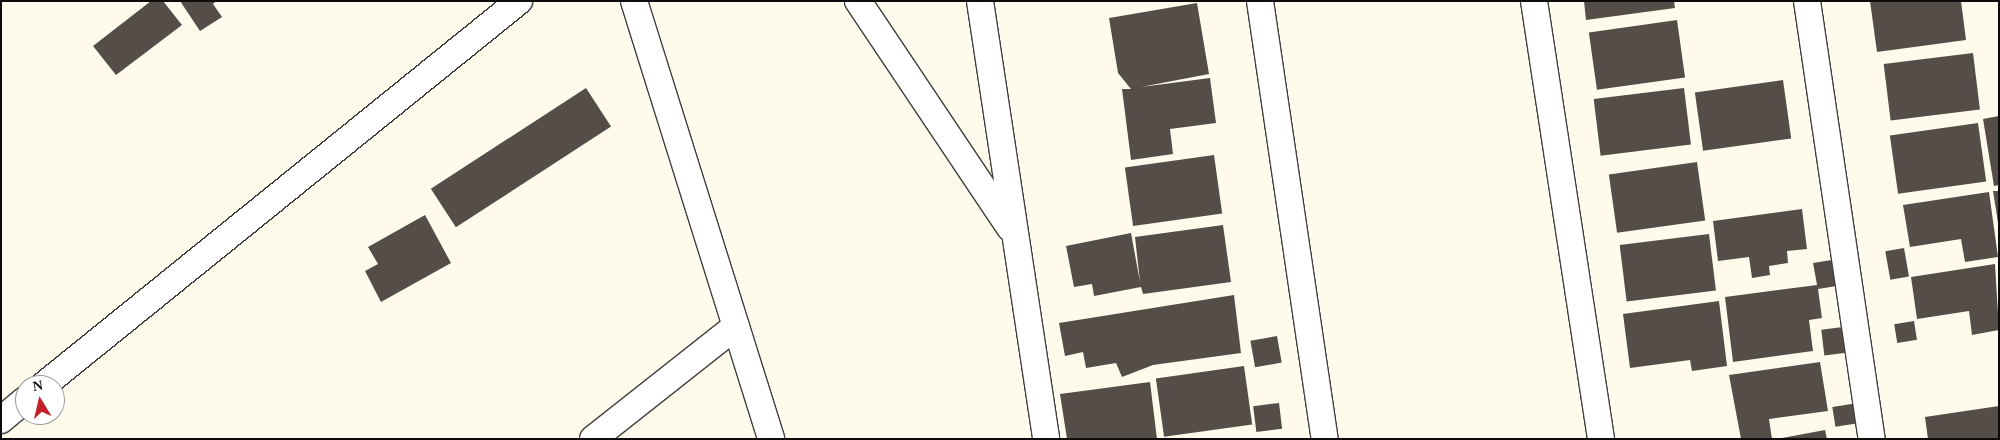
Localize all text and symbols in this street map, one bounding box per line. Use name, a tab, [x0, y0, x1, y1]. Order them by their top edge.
north arrow	[15, 375, 65, 425]
text: N	[32, 377, 44, 394]

